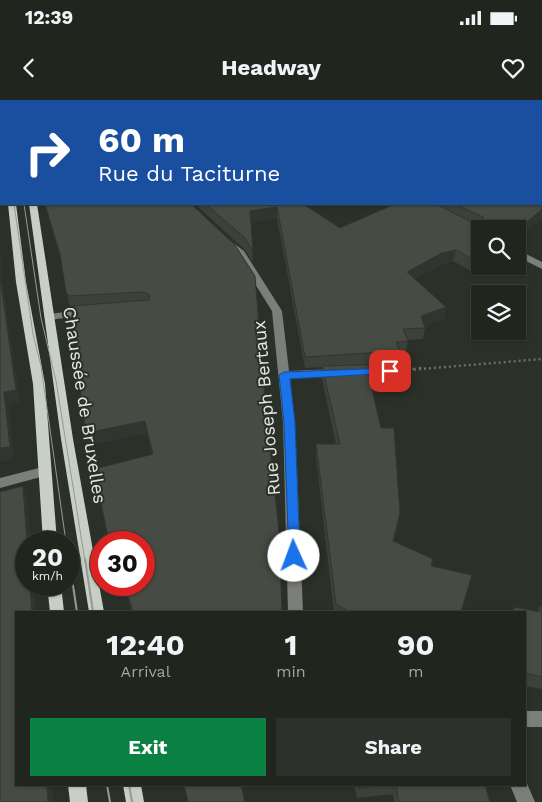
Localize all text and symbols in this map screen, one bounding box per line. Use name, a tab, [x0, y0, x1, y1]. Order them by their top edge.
text: 12:39	[25, 6, 73, 29]
icon: back	[15, 54, 43, 82]
icon: heart	[499, 54, 527, 82]
text: Headway	[221, 55, 321, 80]
text: 60 m	[98, 119, 185, 161]
icon: right	[15, 120, 80, 185]
text: Rue du Taciturne	[98, 161, 280, 186]
map controls	[471, 220, 526, 340]
button: search	[471, 220, 526, 275]
button: layers	[471, 285, 526, 340]
street label: Chaussée de Bruxelles	[59, 305, 111, 505]
street label: Rue Joseph Bertaux	[248, 320, 284, 496]
pin	[369, 350, 411, 392]
icon: arrive	[376, 357, 404, 385]
position arrow	[267, 529, 319, 581]
speed limit sign: 30	[90, 531, 155, 596]
text: 20	[32, 543, 63, 572]
text: km/h	[32, 569, 63, 583]
text: 12:40	[106, 627, 185, 662]
text: 1	[284, 627, 297, 662]
text: 90	[397, 627, 435, 662]
text: Arrival	[121, 662, 171, 681]
text: min	[276, 662, 306, 681]
text: m	[408, 662, 423, 681]
button: Exit	[30, 718, 266, 776]
button: Share	[276, 718, 511, 776]

